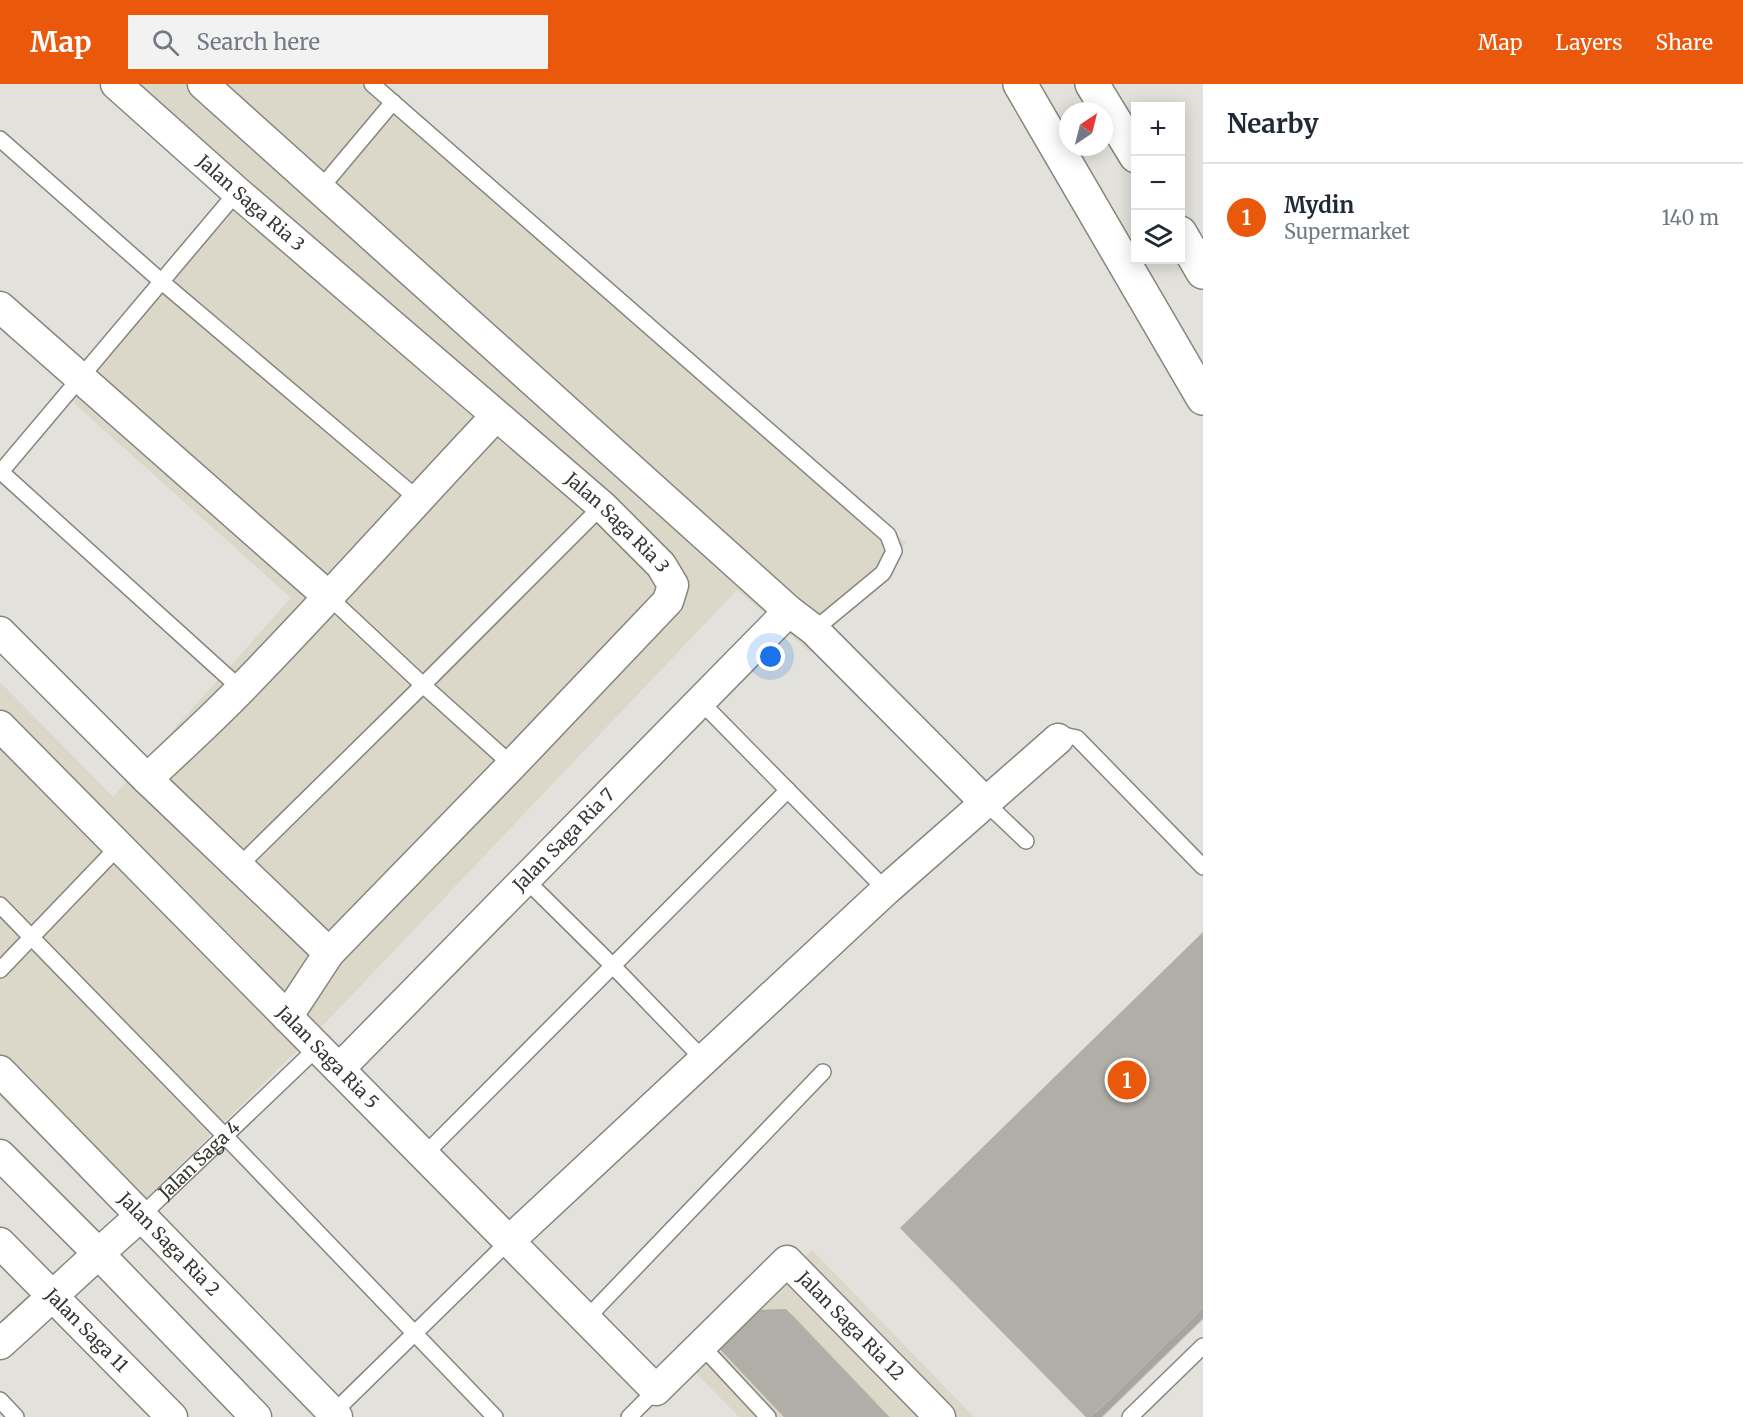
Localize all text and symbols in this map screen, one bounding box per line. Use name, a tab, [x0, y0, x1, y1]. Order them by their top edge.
search box	[128, 15, 548, 69]
text: Map	[30, 24, 92, 60]
icon: search	[149, 26, 182, 59]
text: Search here	[197, 28, 320, 56]
text: Map	[1478, 29, 1523, 56]
text: Layers	[1556, 29, 1623, 56]
text: Share	[1656, 29, 1713, 56]
north arrow	[1059, 102, 1113, 156]
map controls	[1131, 102, 1185, 264]
button: +	[1131, 102, 1185, 156]
text: Nearby	[1227, 107, 1319, 140]
street label: Jalan Saga Ria 3	[192, 149, 310, 256]
button: −	[1131, 156, 1185, 210]
text: Mydin	[1284, 191, 1354, 219]
text: 1	[1242, 205, 1251, 230]
text: 140 m	[1662, 205, 1719, 230]
button: layers	[1131, 210, 1185, 264]
text: Supermarket	[1284, 219, 1410, 244]
street label: Jalan Saga Ria 3	[560, 467, 675, 576]
your location	[756, 642, 785, 671]
street label: Jalan Saga Ria 7	[507, 783, 619, 897]
street label: Jalan Saga Ria 5	[271, 1000, 384, 1114]
pin: 1	[1108, 1058, 1146, 1102]
street label: Jalan Saga 4	[153, 1115, 245, 1205]
street label: Jalan Saga Ria 2	[113, 1187, 225, 1301]
street label: Jalan Saga Ria 12	[792, 1265, 909, 1385]
street label: Jalan Saga 11	[40, 1283, 133, 1377]

